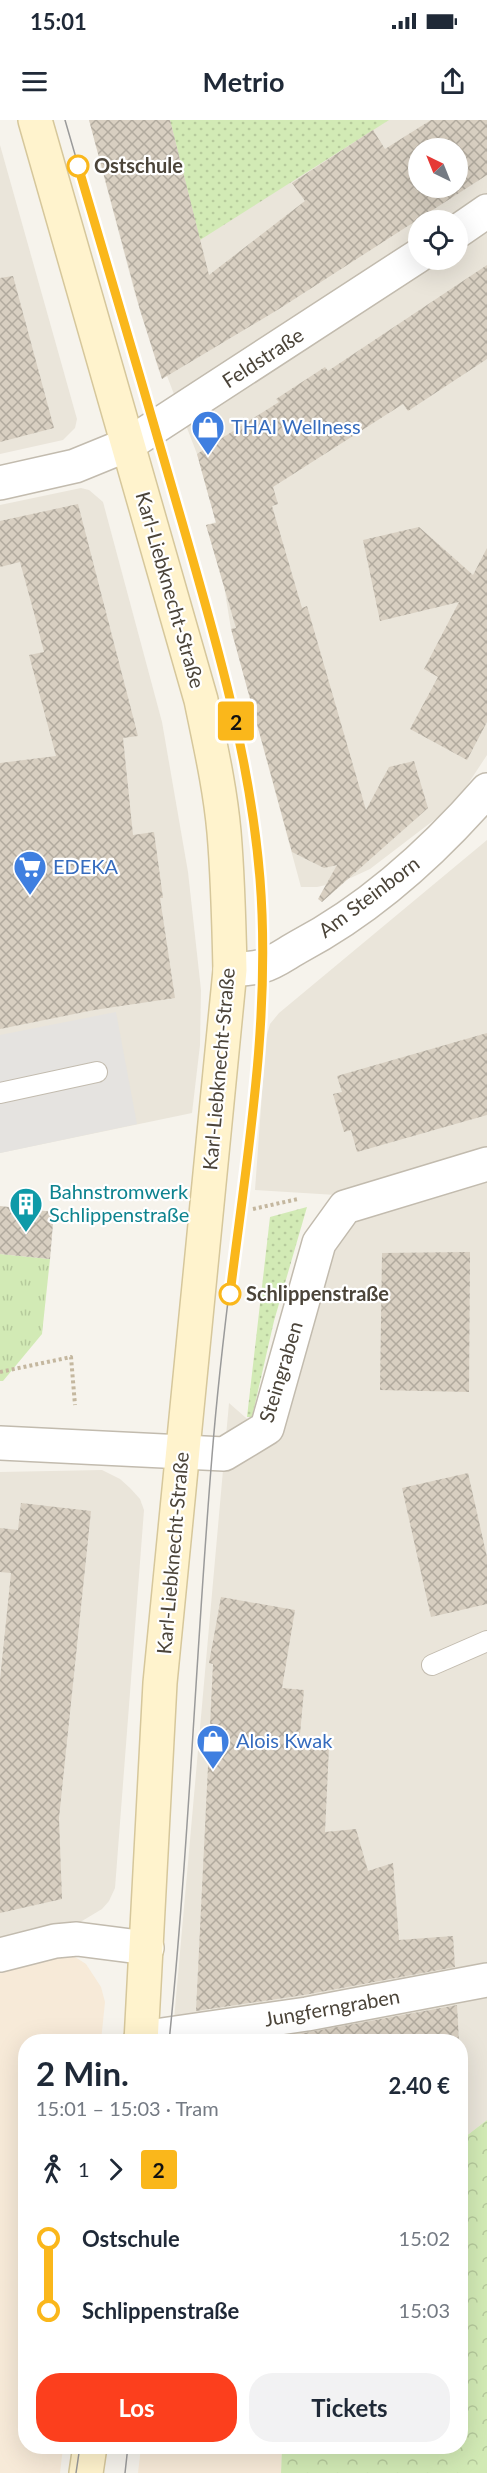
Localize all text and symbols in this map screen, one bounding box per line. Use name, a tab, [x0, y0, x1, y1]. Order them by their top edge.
text: 15:01	[30, 8, 87, 35]
icon: menu	[18, 65, 51, 98]
text: Metrio	[203, 65, 284, 98]
icon: share	[436, 65, 469, 98]
north arrow	[408, 138, 468, 198]
map controls	[408, 138, 468, 270]
place label: Ostschule	[94, 153, 183, 177]
marker: Ostschule	[67, 155, 89, 177]
button: locate	[408, 210, 468, 270]
street label: Feldstraße	[217, 322, 308, 392]
shop icon: THAI Wellness	[190, 409, 226, 456]
place label: THAI Wellness	[231, 414, 361, 438]
street label: Karl-Liebknecht-Straße	[131, 489, 211, 691]
line badge: 2	[216, 702, 256, 740]
text: 2	[230, 709, 242, 734]
supermarket icon: EDEKA	[12, 849, 48, 896]
street label: Am Steinborn	[313, 850, 424, 942]
place label: EDEKA	[53, 854, 119, 878]
street label: Karl-Liebknecht-Straße	[197, 967, 239, 1171]
place label: Bahnstromwerk Schlippenstraße	[49, 1179, 189, 1226]
building icon: Bahnstromwerk Schlippenstraße	[8, 1186, 44, 1233]
place label: Schlippenstraße	[246, 1281, 389, 1305]
marker: Schlippenstraße	[219, 1283, 241, 1305]
street label: Steingraben	[253, 1318, 307, 1425]
street label: Karl-Liebknecht-Straße	[151, 1451, 193, 1655]
shop icon: Alois Kwak	[195, 1723, 231, 1770]
place label: Alois Kwak	[236, 1728, 333, 1752]
street label: Jungferngraben	[262, 1983, 401, 2031]
text: 2 Min.	[36, 2053, 129, 2093]
text: 2.40 €	[388, 2072, 450, 2099]
text: 15:01 – 15:03 · Tram	[36, 2096, 219, 2120]
icon: walk	[36, 2153, 69, 2186]
icon: forward	[99, 2153, 132, 2186]
text: 1	[78, 2157, 90, 2181]
text: 2	[153, 2157, 165, 2182]
text: Ostschule	[82, 2225, 180, 2252]
text: 15:02	[399, 2226, 450, 2250]
text: Schlippenstraße	[82, 2297, 239, 2324]
text: 15:03	[399, 2298, 450, 2322]
button: Los	[36, 2373, 237, 2442]
button: Tickets	[249, 2373, 450, 2442]

